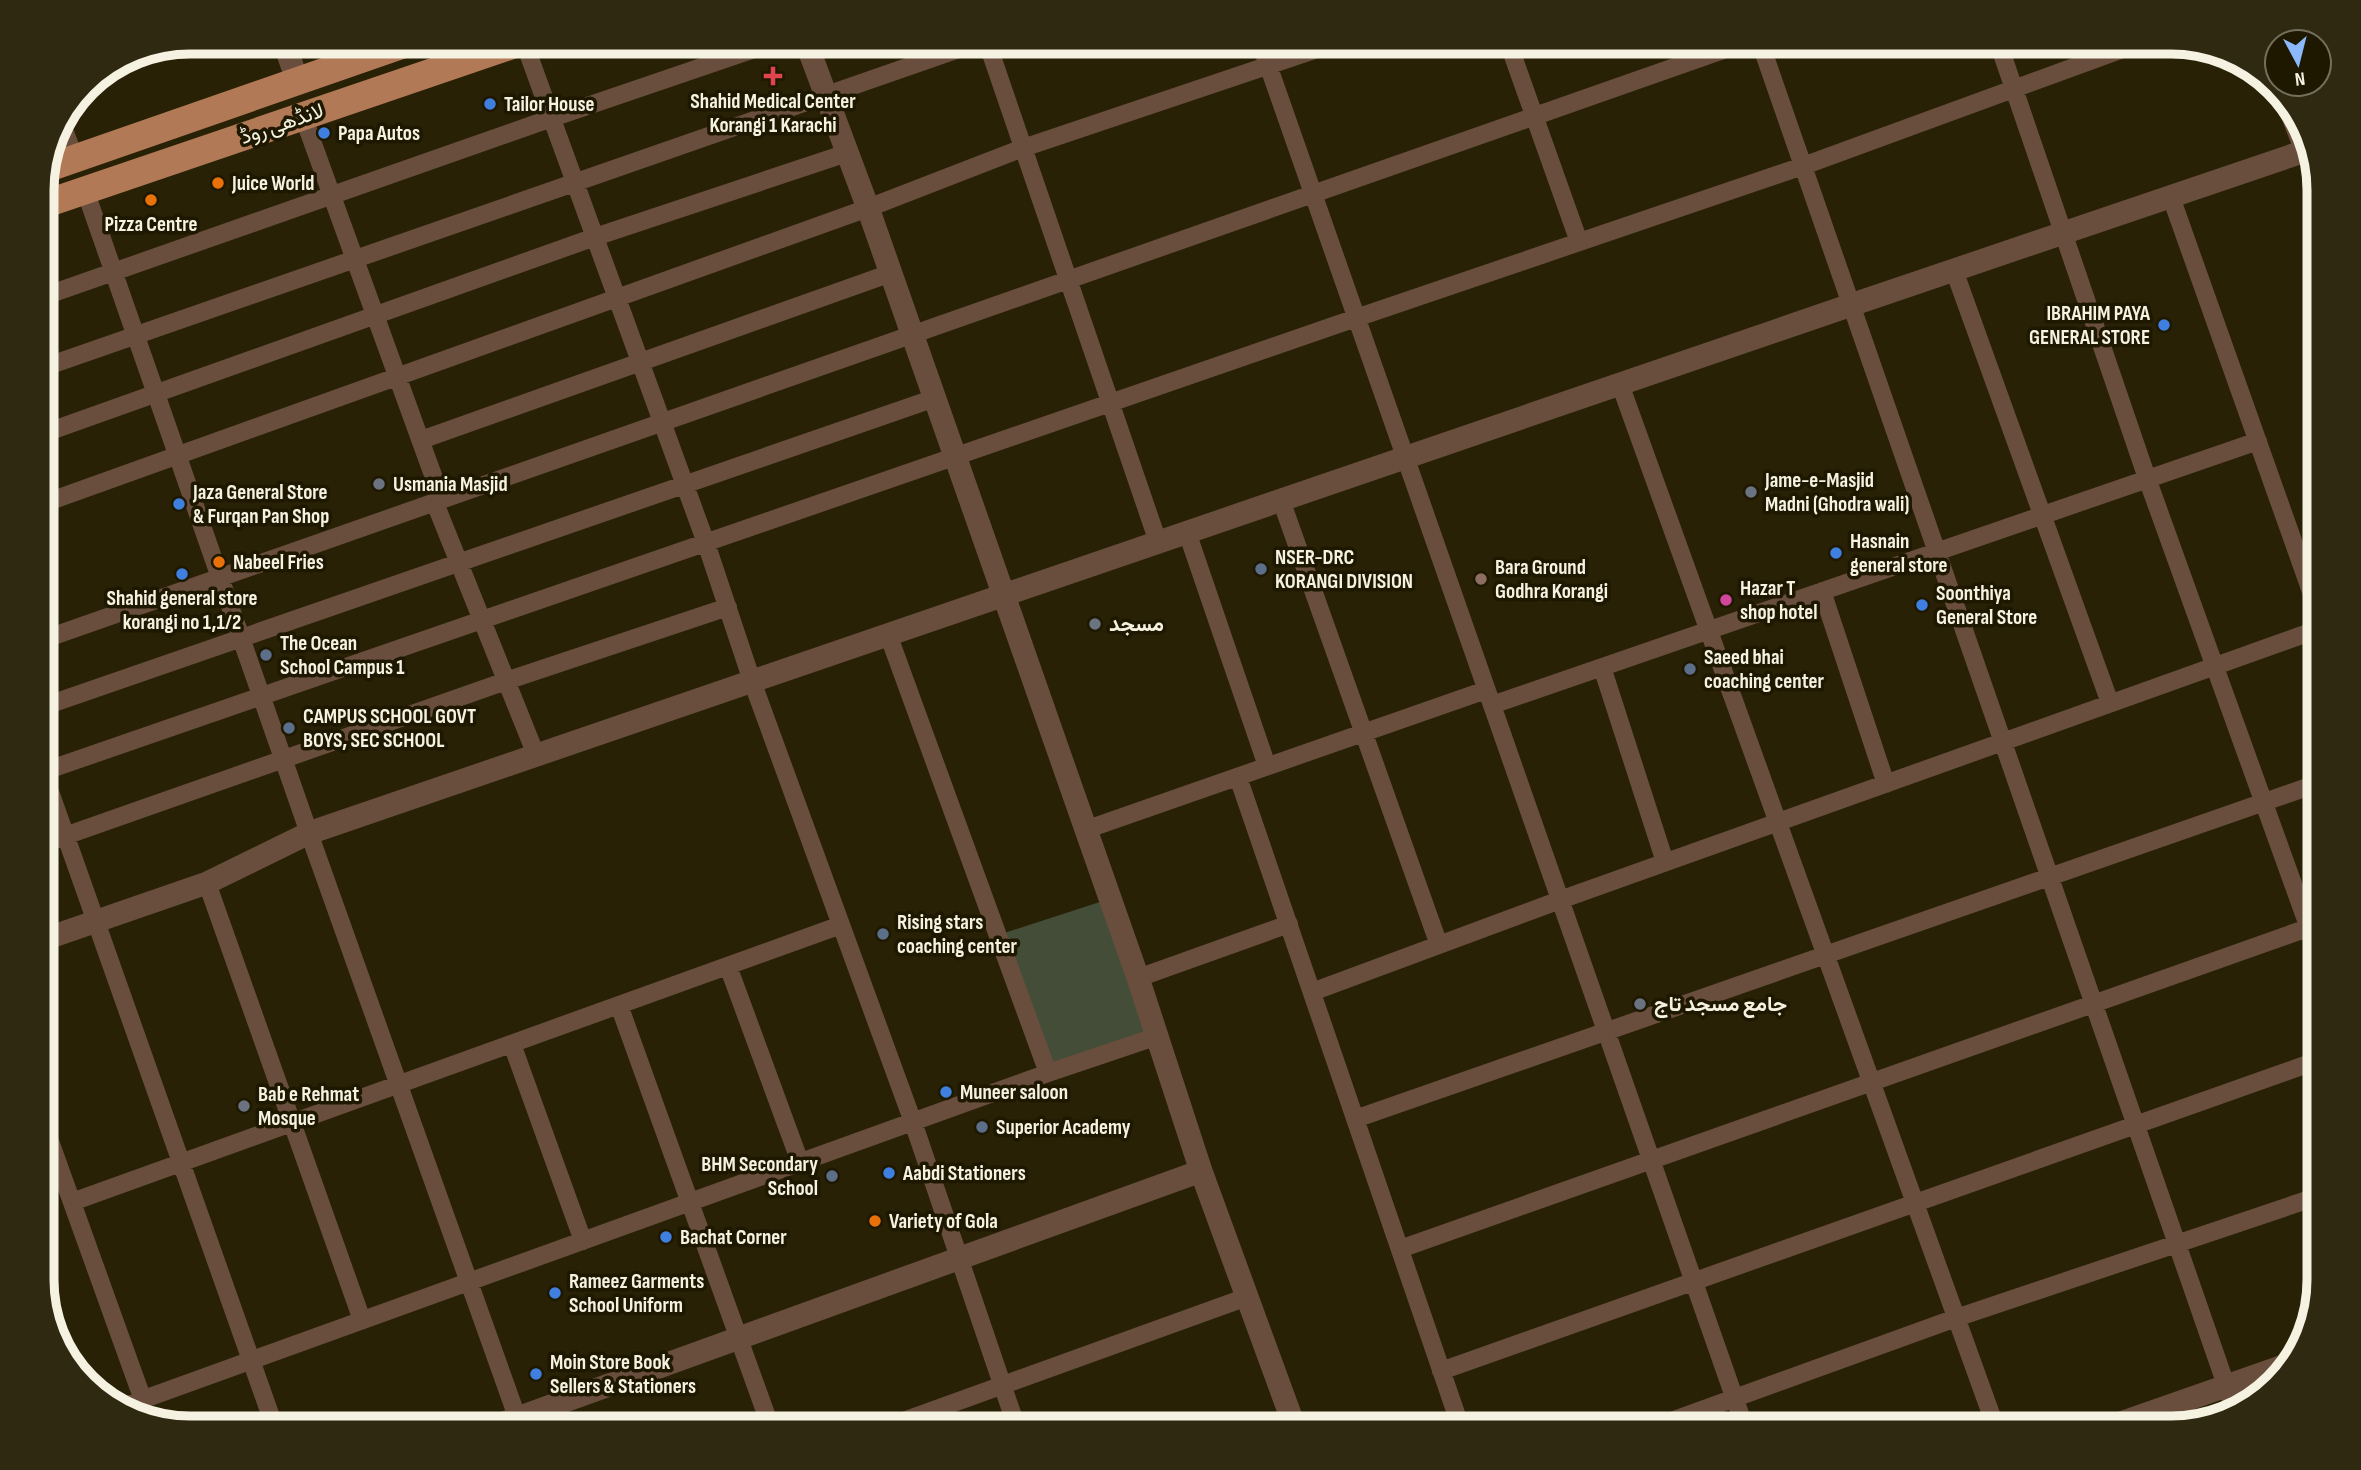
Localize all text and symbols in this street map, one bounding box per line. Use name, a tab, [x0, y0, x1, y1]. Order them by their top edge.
north arrow	[2263, 28, 2333, 98]
marker: Shahid Medical Center Korangi 1 Karachi	[763, 66, 783, 86]
text: N	[2293, 66, 2306, 90]
place label: Shahid Medical Center Korangi 1 Karachi	[690, 89, 856, 138]
place label: Tailor House	[504, 92, 594, 117]
marker: Tailor House	[482, 96, 498, 112]
street label: لانڈھی روڈ	[237, 98, 327, 150]
place label: Papa Autos	[338, 121, 420, 146]
marker: Papa Autos	[316, 125, 332, 141]
place label: Juice World	[231, 171, 314, 196]
marker: Juice World	[210, 175, 226, 191]
marker: Pizza Centre	[143, 192, 159, 208]
place label: Pizza Centre	[105, 212, 198, 237]
place label: IBRAHIM PAYA GENERAL STORE	[2029, 301, 2151, 350]
marker: IBRAHIM PAYA GENERAL STORE	[2156, 317, 2172, 333]
place label: Jame-e-Masjid Madni (Ghodra wali)	[1764, 468, 1909, 517]
place label: Usmania Masjid	[393, 472, 508, 497]
marker: Usmania Masjid	[371, 476, 387, 492]
place label: Jaza General Store & Furqan Pan Shop	[192, 480, 329, 529]
marker: Jame-e-Masjid Madni (Ghodra wali)	[1743, 484, 1759, 500]
marker: Jaza General Store & Furqan Pan Shop	[171, 496, 187, 512]
place label: Hasnain general store	[1850, 529, 1948, 578]
place label: NSER-DRC KORANGI DIVISION	[1275, 545, 1413, 594]
marker: Hasnain general store	[1828, 545, 1844, 561]
place label: Nabeel Fries	[233, 550, 324, 575]
marker: Nabeel Fries	[211, 554, 227, 570]
place label: Bara Ground Godhra Korangi	[1495, 555, 1608, 604]
marker: NSER-DRC KORANGI DIVISION	[1253, 561, 1269, 577]
marker: Shahid general store korangi no 1,1/2	[174, 566, 190, 582]
marker: Bara Ground Godhra Korangi	[1473, 571, 1489, 587]
place label: Hazar T shop hotel	[1740, 576, 1818, 625]
place label: Soonthiya General Store	[1936, 581, 2037, 630]
place label: Shahid general store korangi no 1,1/2	[106, 586, 258, 635]
marker: Hazar T shop hotel	[1718, 592, 1734, 608]
marker: Soonthiya General Store	[1914, 597, 1930, 613]
place label: مسجد	[1109, 612, 1164, 637]
marker: مسجد	[1087, 616, 1103, 632]
place label: The Ocean School Campus 1	[280, 631, 404, 680]
place label: Saeed bhai coaching center	[1704, 645, 1824, 694]
marker: The Ocean School Campus 1	[258, 647, 274, 663]
marker: Saeed bhai coaching center	[1682, 661, 1698, 677]
place label: CAMPUS SCHOOL GOVT BOYS, SEC SCHOOL	[303, 704, 476, 753]
marker: CAMPUS SCHOOL GOVT BOYS, SEC SCHOOL	[281, 720, 297, 736]
place label: Rising stars coaching center	[897, 910, 1017, 959]
marker: Rising stars coaching center	[875, 926, 891, 942]
place label: جامع مسجد تاج	[1654, 992, 1787, 1018]
marker: جامع مسجد تاج	[1632, 996, 1648, 1012]
place label: Muneer saloon	[960, 1080, 1068, 1105]
place label: Bab e Rehmat Mosque	[258, 1082, 359, 1131]
marker: Muneer saloon	[938, 1084, 954, 1100]
marker: Bab e Rehmat Mosque	[236, 1098, 252, 1114]
place label: Superior Academy	[996, 1115, 1131, 1140]
marker: Superior Academy	[974, 1119, 990, 1135]
place label: BHM Secondary School	[701, 1152, 818, 1201]
place label: Aabdi Stationers	[902, 1161, 1026, 1186]
marker: Aabdi Stationers	[881, 1165, 897, 1181]
marker: BHM Secondary School	[824, 1168, 840, 1184]
place label: Variety of Gola	[889, 1209, 998, 1234]
marker: Variety of Gola	[867, 1213, 883, 1229]
place label: Bachat Corner	[680, 1225, 787, 1250]
marker: Bachat Corner	[658, 1229, 674, 1245]
place label: Rameez Garments School Uniform	[569, 1269, 704, 1318]
marker: Rameez Garments School Uniform	[547, 1285, 563, 1301]
place label: Moin Store Book Sellers & Stationers	[550, 1350, 696, 1399]
marker: Moin Store Book Sellers & Stationers	[528, 1366, 544, 1382]

